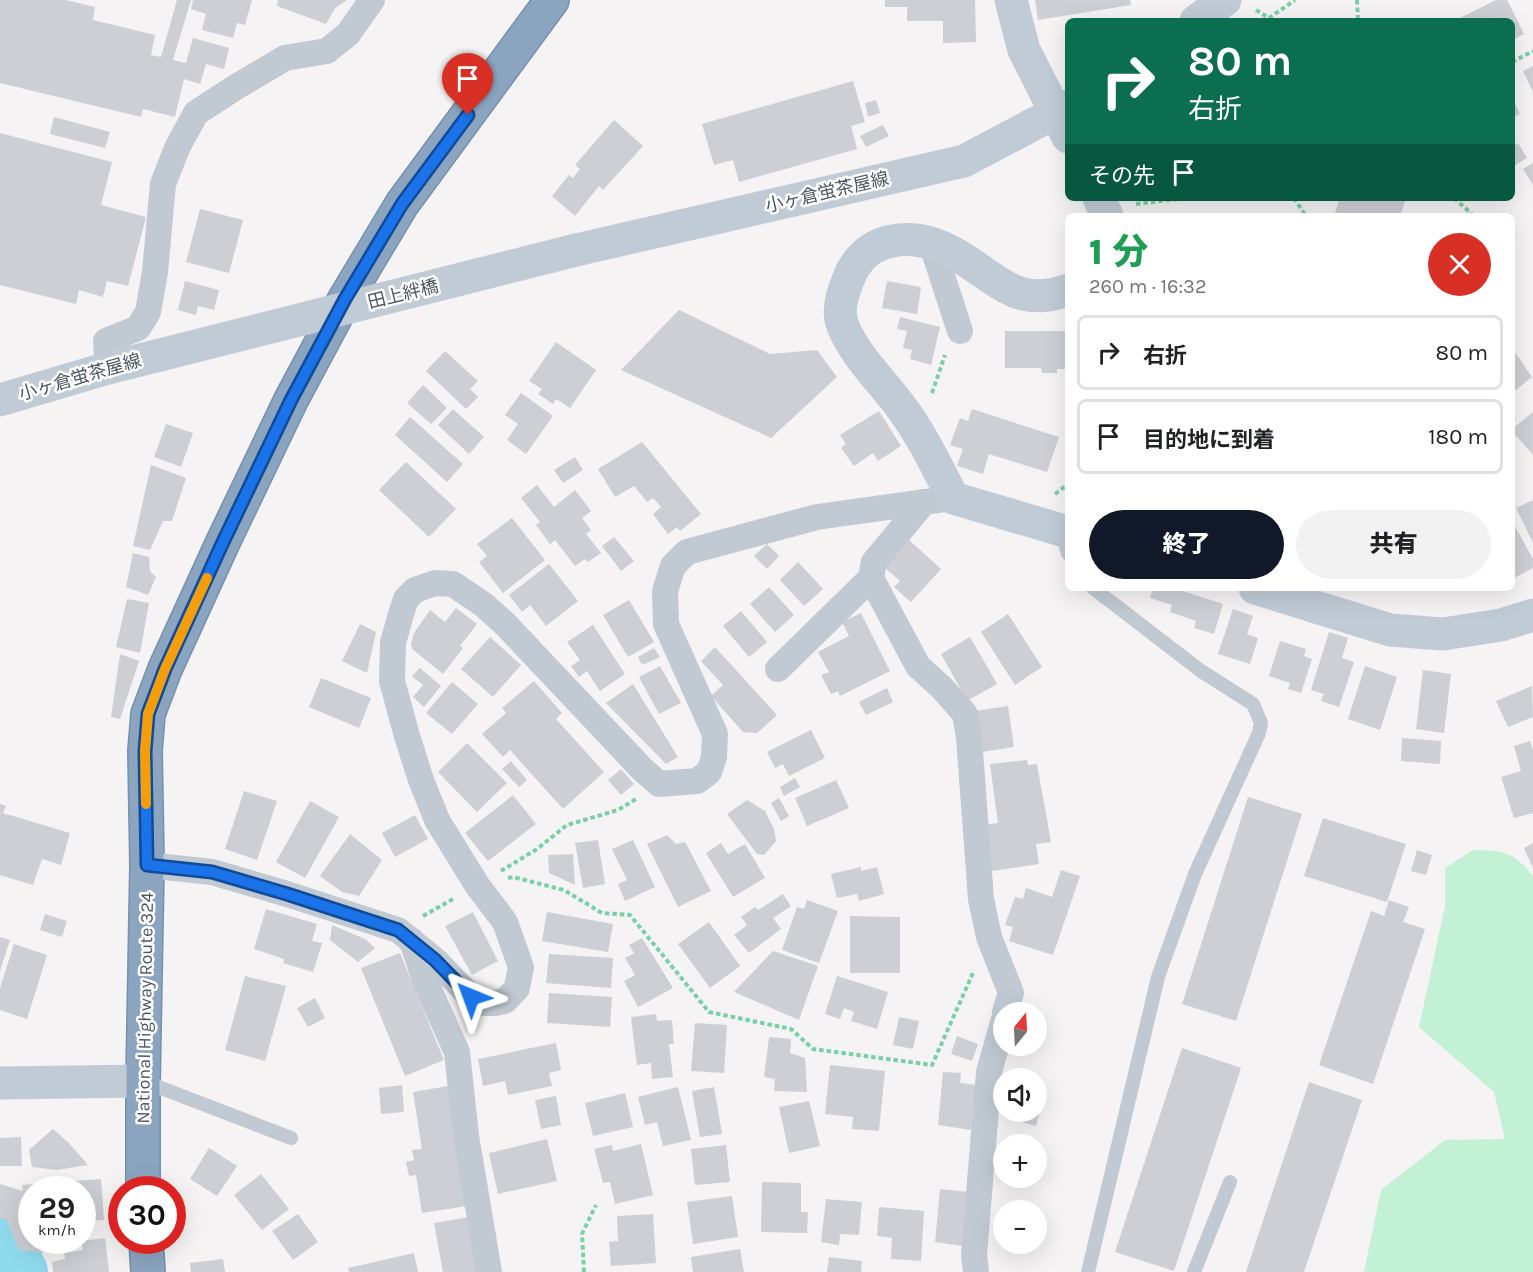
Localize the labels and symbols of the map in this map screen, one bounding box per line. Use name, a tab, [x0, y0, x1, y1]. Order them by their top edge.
pin	[442, 53, 493, 115]
street label: 小ヶ倉蛍茶屋線	[763, 167, 891, 217]
street label: 田上絆橋	[365, 275, 441, 313]
street label: 小ヶ倉蛍茶屋線	[16, 349, 144, 405]
street label: National Highway Route 324	[132, 892, 158, 1124]
position arrow	[439, 965, 503, 1029]
north arrow	[993, 1002, 1047, 1056]
speed limit sign: 30	[108, 1176, 186, 1254]

